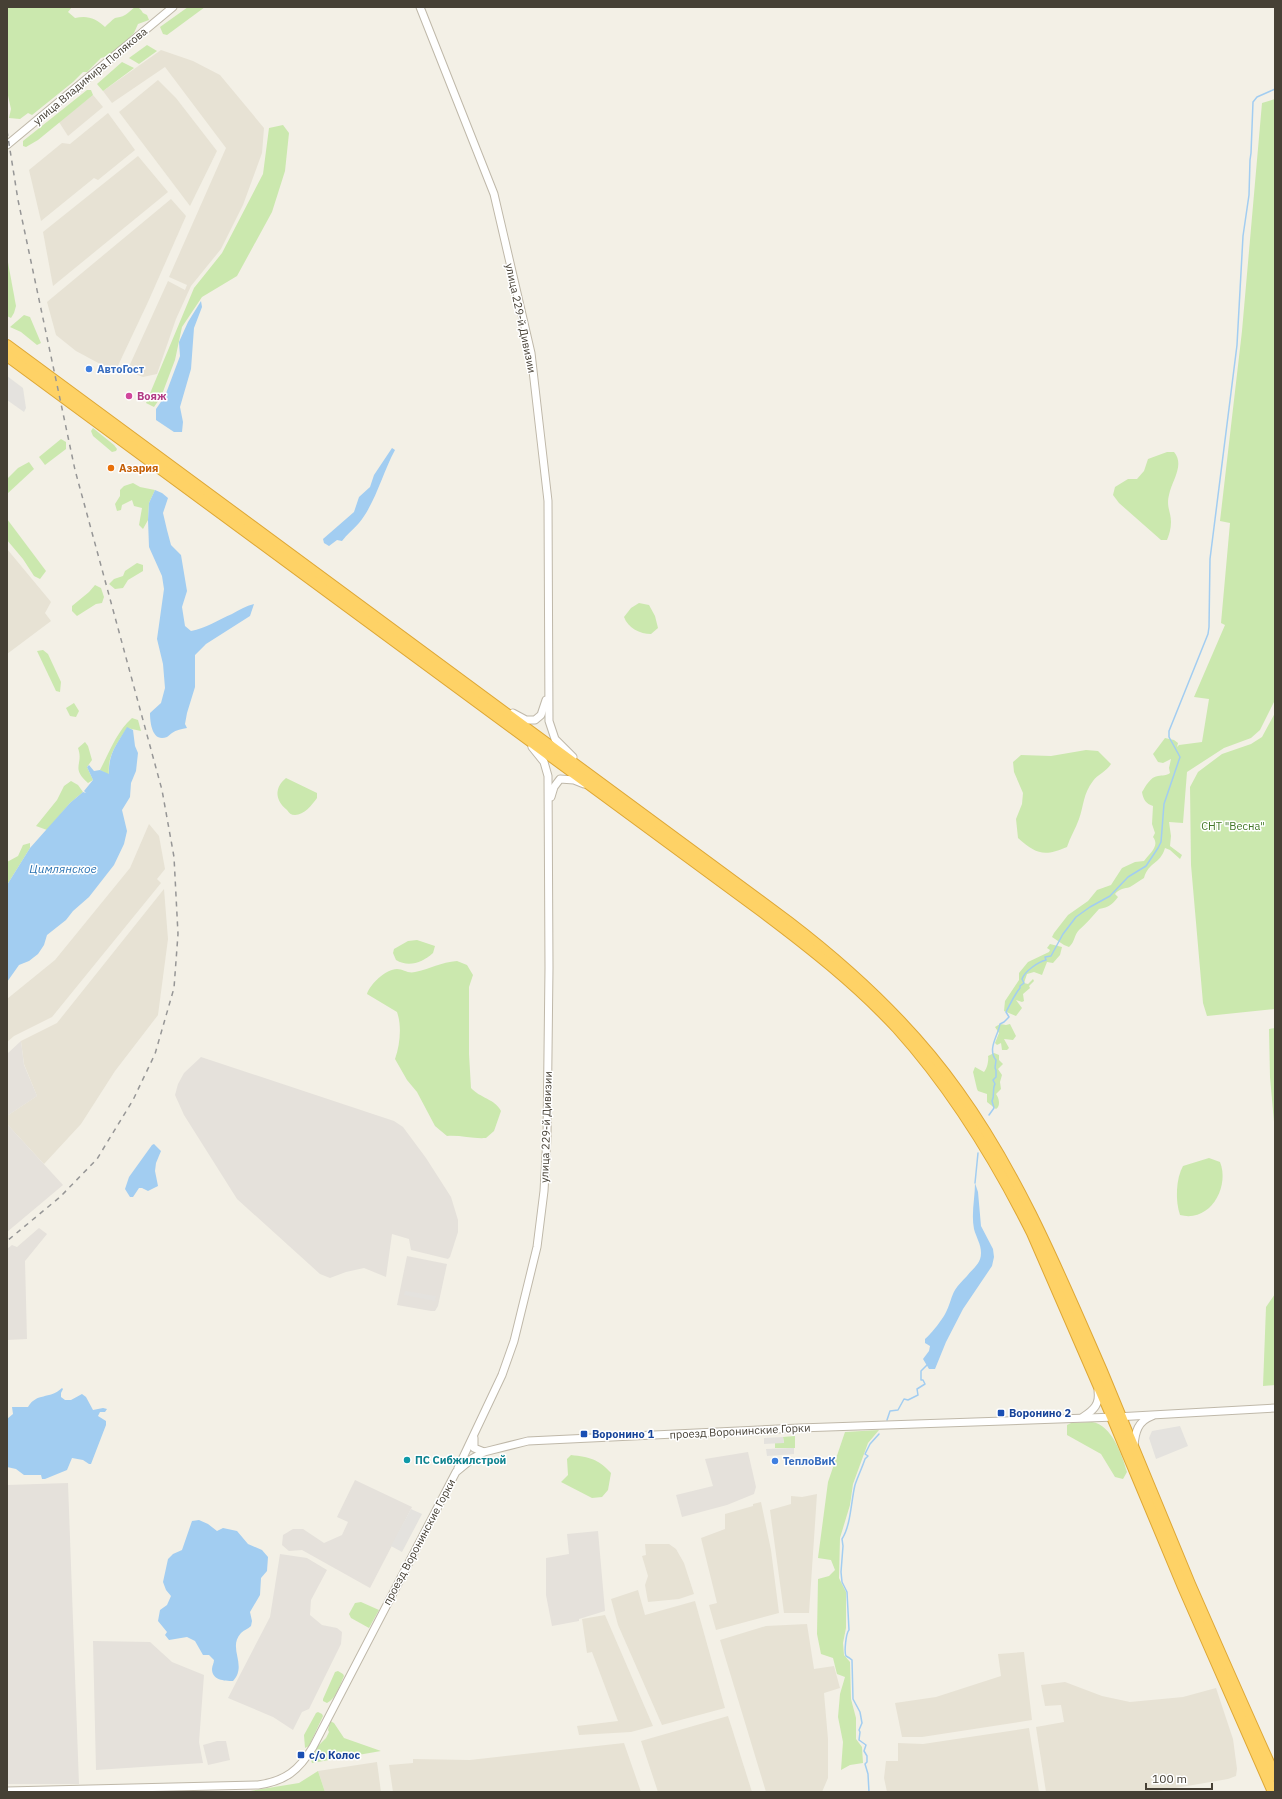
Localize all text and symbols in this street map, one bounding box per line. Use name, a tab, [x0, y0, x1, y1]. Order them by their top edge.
street label: улица Владимира Полякова	[30, 24, 150, 128]
street label: улица 229-й Дивизии	[503, 262, 539, 374]
place label: АвтоГост	[97, 362, 145, 376]
marker: АвтоГост	[84, 364, 94, 374]
place label: Вояж	[137, 389, 167, 403]
marker: Вояж	[124, 391, 134, 401]
place label: Азария	[119, 461, 159, 475]
marker: Азария	[106, 463, 116, 473]
park label: СНТ "Весна"	[1201, 819, 1265, 833]
water label: Цимлянское	[29, 861, 97, 876]
street label: улица 229-й Дивизии	[537, 1071, 555, 1183]
place label: Воронино 2	[1009, 1406, 1071, 1420]
marker: Воронино 2	[996, 1408, 1006, 1418]
street label: проезд Воронинские Горки	[669, 1420, 811, 1442]
place label: Воронино 1	[592, 1427, 654, 1441]
marker: Воронино 1	[579, 1429, 589, 1439]
place label: ПС Сибжилстрой	[415, 1453, 506, 1467]
place label: ТеплоВиК	[783, 1454, 836, 1468]
marker: ПС Сибжилстрой	[402, 1455, 412, 1465]
marker: ТеплоВиК	[770, 1456, 780, 1466]
street label: проезд Воронинские Горки	[380, 1476, 458, 1608]
place label: с/о Колос	[309, 1748, 360, 1762]
marker: с/о Колос	[296, 1750, 306, 1760]
scale bar	[1146, 1765, 1212, 1791]
text: 100 m	[1152, 1771, 1187, 1786]

